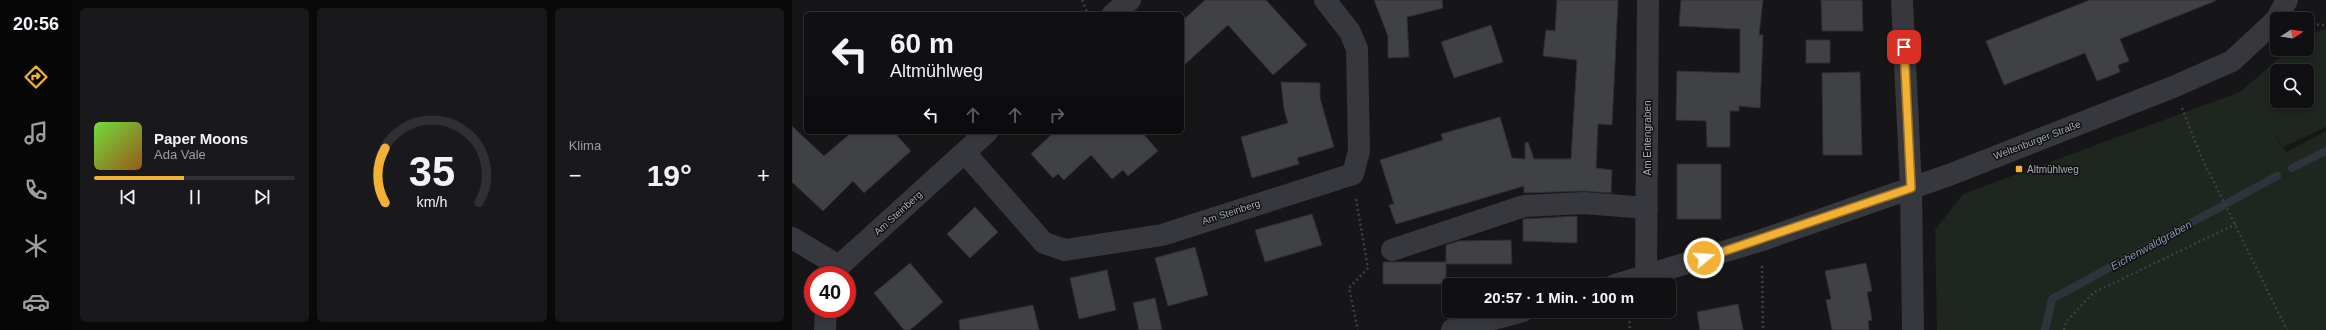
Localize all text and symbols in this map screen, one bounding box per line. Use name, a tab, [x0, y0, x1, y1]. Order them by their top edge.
north arrow	[2270, 12, 2314, 56]
map controls	[2270, 12, 2314, 108]
text: 20:56	[13, 14, 59, 34]
icon: left	[824, 28, 876, 80]
text: 60 m	[890, 28, 954, 59]
pin	[1887, 30, 1921, 64]
icon: arrive	[1893, 36, 1915, 58]
text: Altmühlweg	[890, 61, 983, 81]
icon: directions	[22, 63, 50, 91]
button: search	[2270, 64, 2314, 108]
street label: Am Entengraben	[1642, 100, 1653, 176]
icon: left	[920, 104, 942, 126]
icon: ahead	[962, 104, 984, 126]
icon: ahead	[1004, 104, 1026, 126]
icon: right	[1046, 104, 1068, 126]
street label: Weltenburger Straße	[1992, 118, 2083, 162]
icon: music	[22, 119, 50, 147]
text: Paper Moons	[154, 130, 248, 147]
text: Klima	[569, 138, 601, 153]
text: Ada Vale	[154, 147, 206, 162]
text: 35	[409, 148, 455, 195]
text: 19°	[647, 159, 692, 192]
text: −	[569, 163, 582, 188]
text: +	[757, 163, 770, 188]
marker: Altmühlweg	[2014, 164, 2024, 174]
place label: Altmühlweg	[2027, 164, 2079, 175]
icon: phone	[22, 176, 50, 204]
icon: previous	[117, 186, 139, 208]
icon: pause	[184, 186, 206, 208]
icon: next	[251, 186, 273, 208]
street label: Am Steinberg	[872, 189, 924, 237]
text: km/h	[417, 194, 448, 210]
street label: Am Steinberg	[1200, 197, 1262, 227]
water label: Eichenwaldgraben	[2109, 218, 2193, 272]
icon: climate	[22, 232, 50, 260]
position arrow	[1683, 237, 1725, 279]
speed limit sign: 40	[804, 266, 856, 318]
icon: car	[22, 288, 50, 316]
text: 20:57 · 1 Min. · 100 m	[1484, 289, 1634, 306]

